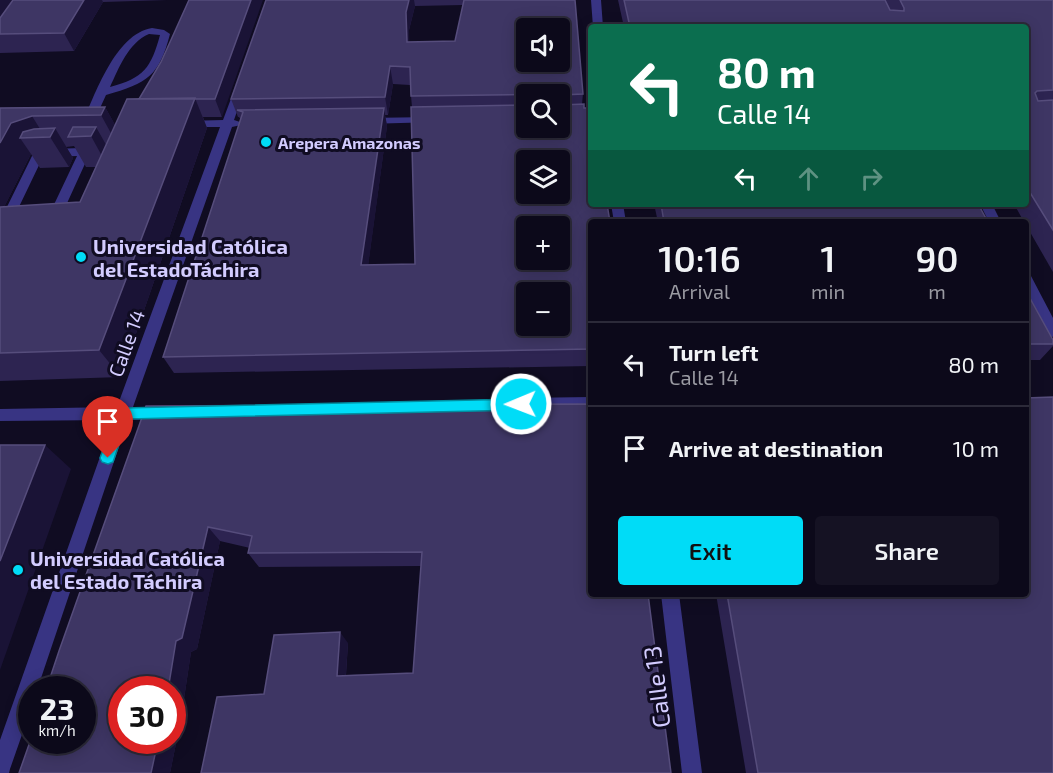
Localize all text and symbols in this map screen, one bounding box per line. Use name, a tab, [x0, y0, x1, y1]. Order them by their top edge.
map controls	[516, 18, 570, 336]
button: sound	[516, 18, 570, 72]
text: 80 m	[717, 46, 816, 96]
icon: left	[618, 48, 696, 126]
button: search	[516, 84, 570, 138]
text: Calle 14	[717, 97, 811, 129]
place label: Arepera Amazonas	[278, 133, 421, 152]
marker: Arepera Amazonas	[259, 135, 273, 149]
button: layers	[516, 150, 570, 204]
icon: left	[729, 162, 762, 195]
icon: ahead	[792, 162, 825, 195]
icon: right	[855, 162, 888, 195]
button: +	[516, 216, 570, 270]
place label: Universidad Católica del EstadoTáchira	[93, 234, 288, 281]
text: 10:16	[658, 236, 741, 279]
text: 1	[820, 236, 836, 279]
text: 90	[915, 236, 959, 279]
marker: Universidad Católica del EstadoTáchira	[74, 250, 88, 264]
text: Arrival	[669, 279, 730, 303]
text: min	[811, 279, 845, 303]
text: m	[928, 279, 946, 303]
button: −	[516, 282, 570, 336]
street label: Calle 14	[103, 306, 149, 380]
text: Turn left	[669, 339, 758, 365]
icon: left	[618, 348, 651, 381]
text: 80 m	[948, 351, 999, 377]
text: Calle 14	[669, 365, 739, 389]
position arrow	[489, 372, 553, 436]
pin	[82, 396, 133, 458]
icon: arrive	[91, 405, 124, 438]
icon: arrive	[618, 432, 651, 465]
text: Arrive at destination	[669, 435, 883, 461]
text: 10 m	[953, 435, 999, 461]
button: Exit	[618, 516, 803, 585]
button: Share	[815, 516, 999, 585]
place label: Universidad Católica del Estado Táchira	[30, 546, 225, 593]
marker: Universidad Católica del Estado Táchira	[11, 563, 25, 577]
street label: Calle 13	[637, 644, 675, 730]
speed limit sign: 30	[108, 676, 186, 754]
text: 23	[40, 690, 74, 726]
text: km/h	[38, 721, 76, 739]

